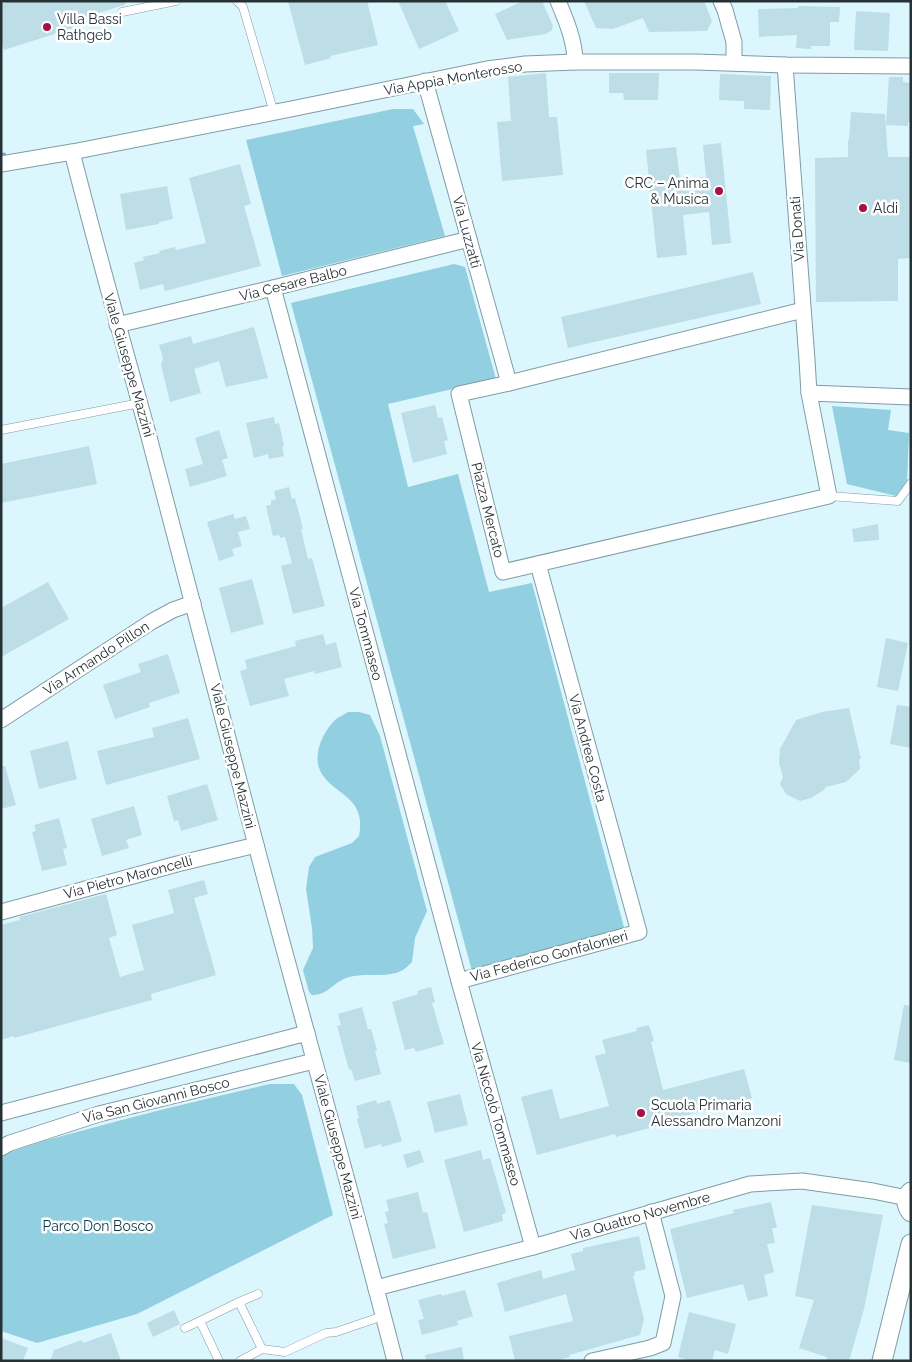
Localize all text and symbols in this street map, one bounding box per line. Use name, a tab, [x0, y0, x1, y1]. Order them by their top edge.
place label: Villa Bassi Rathgeb	[57, 11, 122, 43]
marker: Villa Bassi Rathgeb	[41, 21, 53, 33]
street label: Via Appia Monterosso	[382, 58, 524, 98]
place label: CRC – Anima & Musica	[625, 175, 709, 207]
marker: CRC – Anima & Musica	[713, 185, 725, 197]
street label: Via Luzzatti	[450, 194, 484, 270]
street label: Via Donati	[787, 196, 807, 262]
place label: Aldi	[873, 200, 898, 216]
marker: Aldi	[857, 202, 869, 214]
street label: Via Cesare Balbo	[238, 262, 348, 304]
street label: Viale Giuseppe Mazzini	[101, 291, 157, 439]
street label: Piazza Mercato	[468, 461, 508, 559]
street label: Via Tommaseo	[346, 586, 386, 682]
street label: Via Armando Pillon	[40, 618, 152, 698]
street label: Viale Giuseppe Mazzini	[207, 682, 259, 830]
street label: Via Andrea Costa	[566, 692, 610, 804]
street label: Via Pietro Maroncelli	[62, 852, 194, 902]
street label: Via Federico Gonfalonieri	[469, 927, 629, 985]
street label: Via Niccolò Tommaseo	[468, 1040, 524, 1188]
street label: Viale Giuseppe Mazzini	[311, 1073, 365, 1221]
street label: Via San Giovanni Bosco	[81, 1074, 231, 1126]
place label: Scuola Primaria Alessandro Manzoni	[651, 1097, 781, 1129]
marker: Scuola Primaria Alessandro Manzoni	[635, 1107, 647, 1119]
street label: Via Quattro Novembre	[568, 1188, 712, 1244]
park label: Parco Don Bosco	[43, 1218, 153, 1234]

